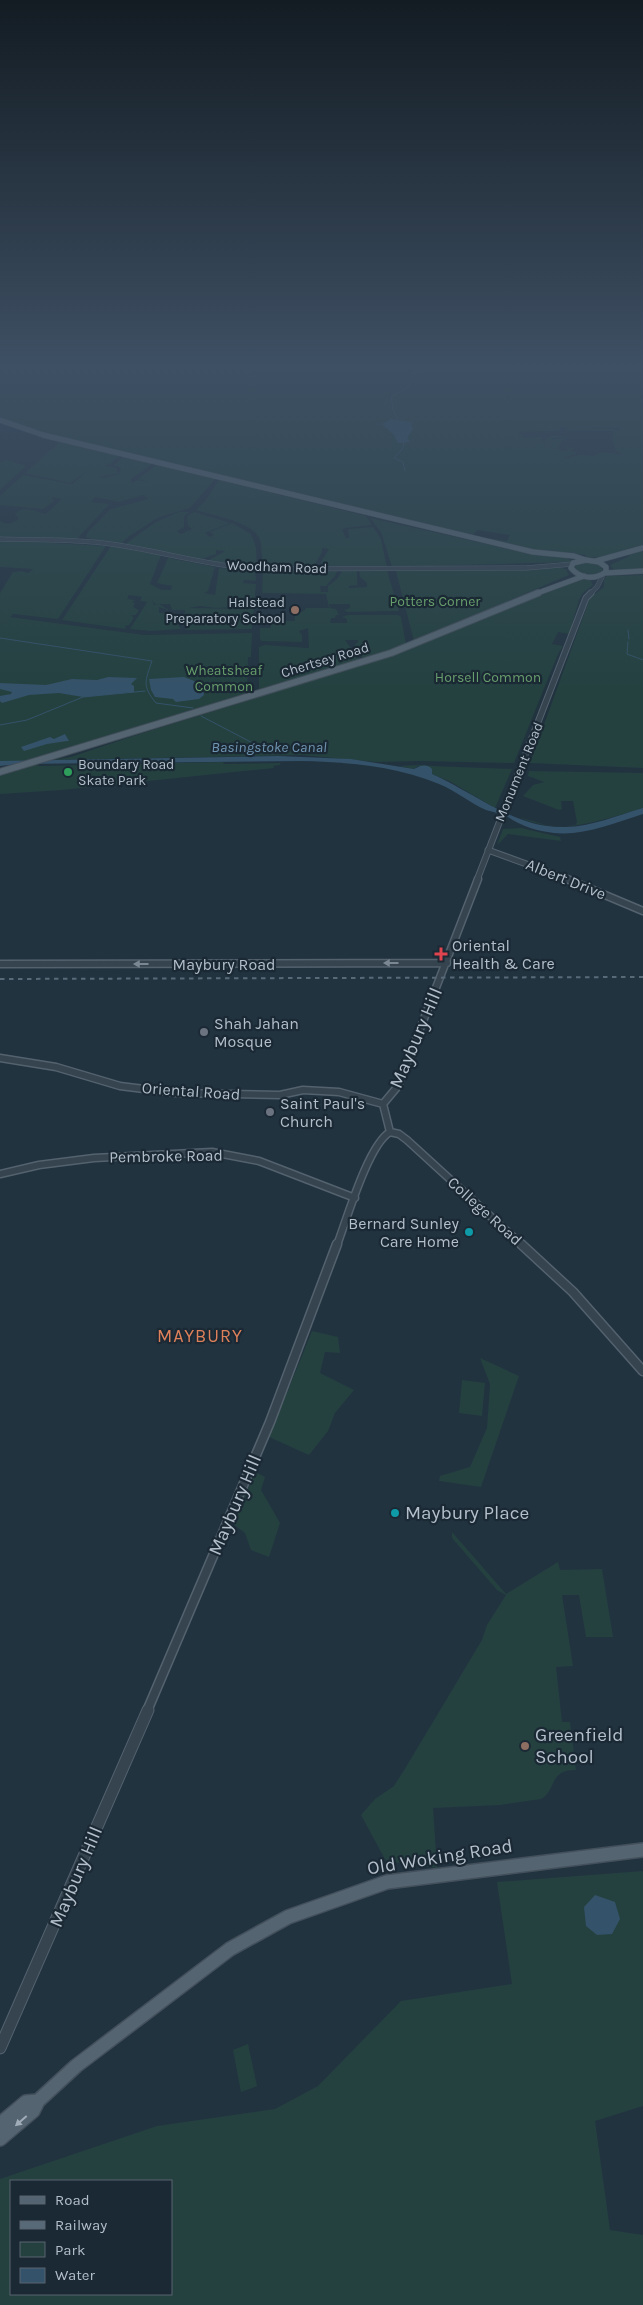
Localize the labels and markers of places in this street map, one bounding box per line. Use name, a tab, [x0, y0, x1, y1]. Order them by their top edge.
place label: Halstead Preparatory School	[165, 594, 285, 627]
marker: Halstead Preparatory School	[289, 604, 301, 616]
place label: Boundary Road Skate Park	[78, 756, 174, 789]
marker: Boundary Road Skate Park	[62, 766, 74, 778]
place label: Oriental Health & Care	[452, 936, 555, 973]
marker: Oriental Health & Care	[434, 947, 448, 961]
place label: Shah Jahan Mosque	[214, 1014, 299, 1051]
marker: Shah Jahan Mosque	[198, 1026, 210, 1038]
place label: Saint Paul's Church	[280, 1094, 365, 1131]
marker: Saint Paul's Church	[264, 1106, 276, 1118]
place label: Bernard Sunley Care Home	[348, 1214, 460, 1251]
marker: Bernard Sunley Care Home	[463, 1226, 475, 1238]
place label: Maybury Place	[405, 1502, 529, 1524]
marker: Maybury Place	[389, 1507, 401, 1519]
place label: Greenfield School	[535, 1724, 624, 1768]
marker: Greenfield School	[519, 1740, 531, 1752]

